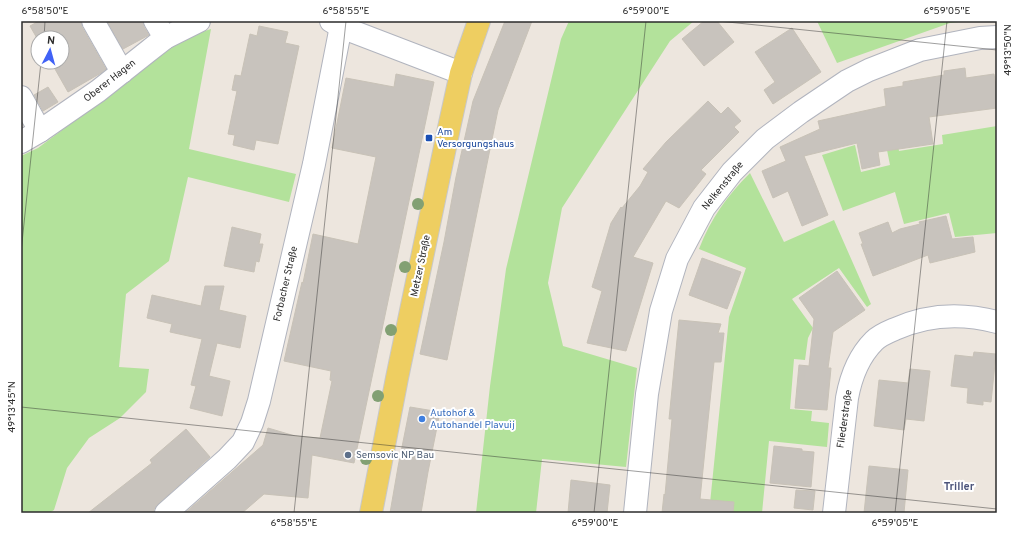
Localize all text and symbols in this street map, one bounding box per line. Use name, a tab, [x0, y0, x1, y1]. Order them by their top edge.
text: 6°58'50"E	[21, 5, 69, 18]
text: 6°58'55"E	[323, 5, 369, 18]
text: 6°59'00"E	[622, 5, 670, 18]
text: 6°59'05"E	[924, 5, 970, 18]
text: 49°13'50"N	[1002, 24, 1015, 76]
north arrow	[30, 30, 70, 70]
text: N	[46, 34, 56, 48]
street label: Oberer Hagen	[81, 57, 139, 105]
place label: Am Versorgungshaus	[437, 126, 515, 151]
marker: Am Versorgungshaus	[424, 133, 434, 143]
street label: Nelkenstraße	[699, 159, 747, 213]
street label: Metzer Straße	[408, 234, 434, 298]
street label: Forbacher Straße	[271, 245, 301, 323]
text: 49°13'45"N	[6, 381, 19, 433]
street label: Fliederstraße	[834, 389, 856, 449]
place label: Autohof & Autohandel Plavuij	[430, 407, 515, 432]
marker: Autohof & Autohandel Plavuij	[417, 414, 427, 424]
place label: Semsovic NP Bau	[356, 449, 434, 462]
marker: Semsovic NP Bau	[343, 450, 353, 460]
district label: Triller	[944, 480, 975, 494]
text: 6°58'55"E	[271, 517, 317, 530]
text: 6°59'00"E	[571, 517, 619, 530]
text: 6°59'05"E	[872, 517, 918, 530]

